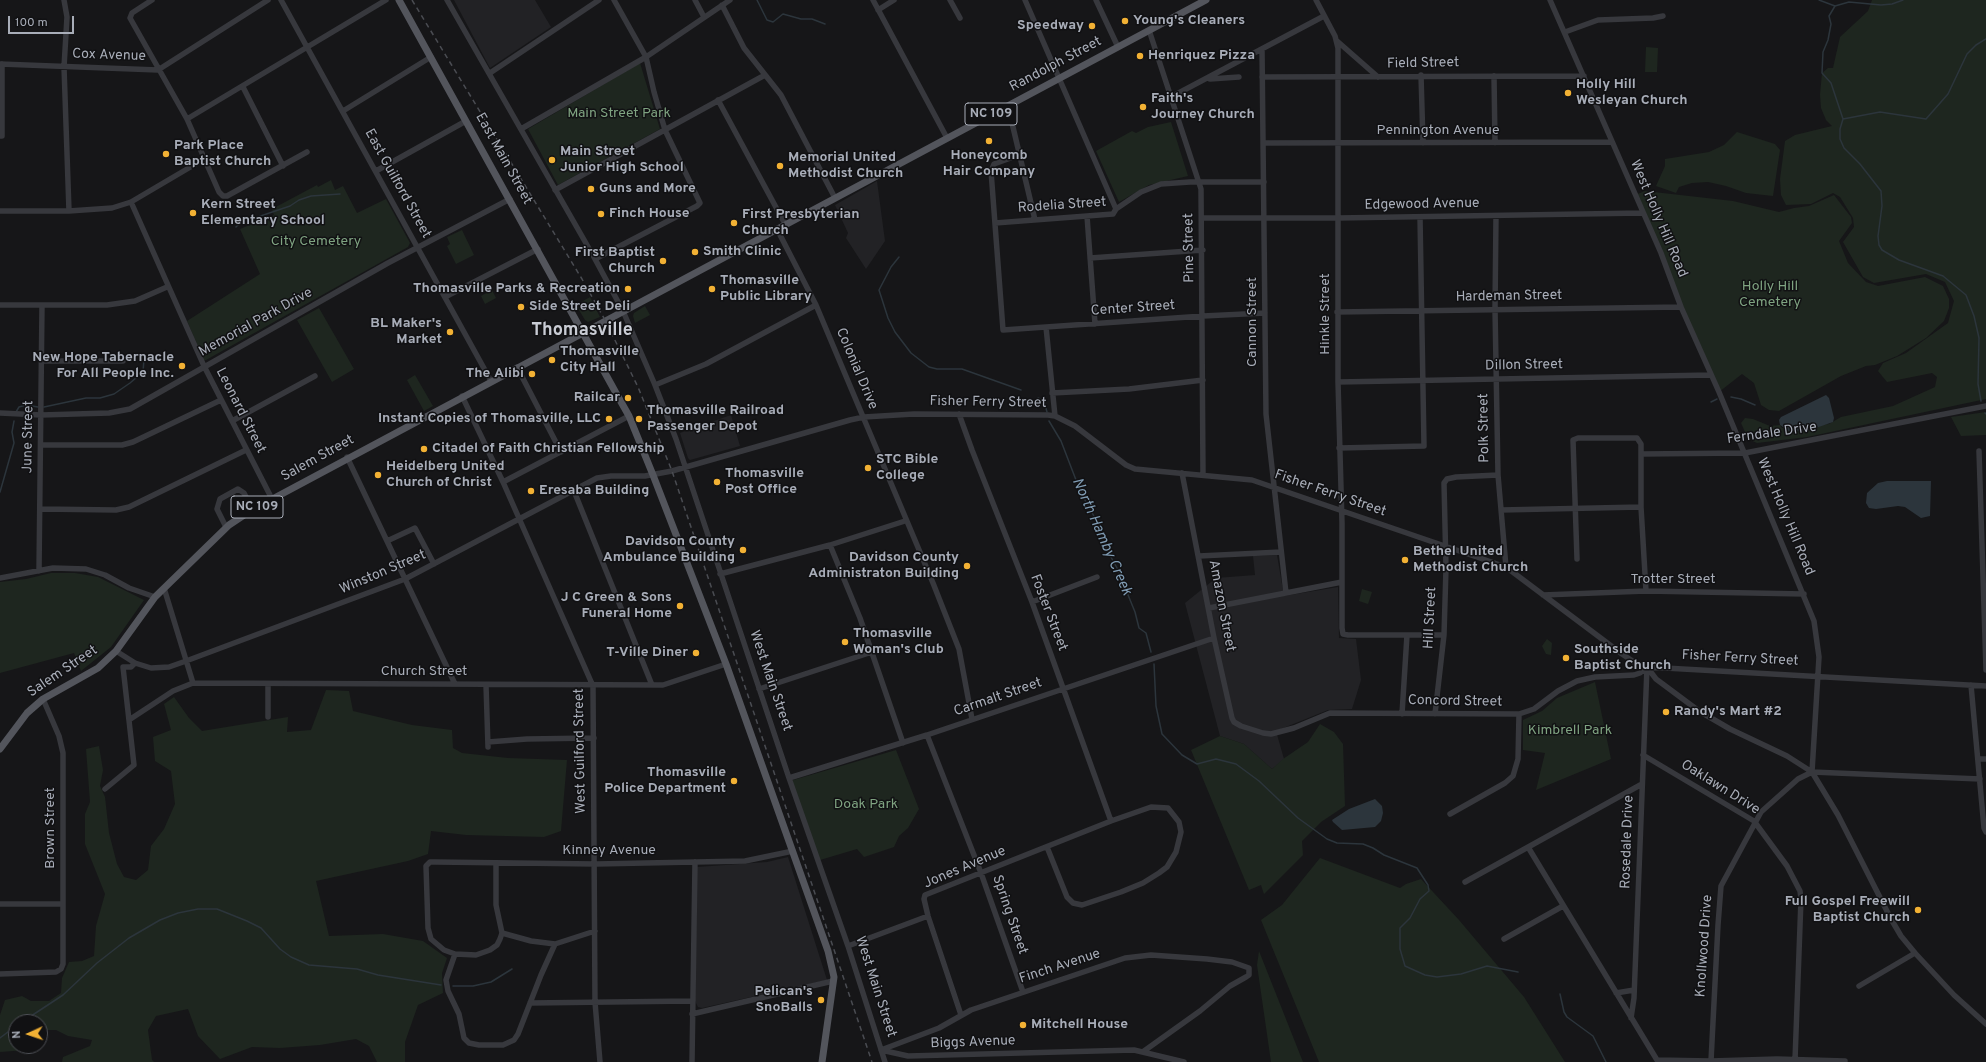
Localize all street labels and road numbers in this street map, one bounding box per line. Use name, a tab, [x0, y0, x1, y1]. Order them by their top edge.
street label: Randolph Street	[1007, 34, 1105, 96]
street label: Cox Avenue	[72, 46, 146, 66]
street label: Field Street	[1387, 55, 1459, 73]
road number: NC 109	[965, 103, 1017, 125]
street label: East Main Street	[471, 110, 535, 208]
street label: Pennington Avenue	[1377, 123, 1499, 139]
street label: East Guilford Street	[360, 126, 434, 242]
street label: West Holly Hill Road	[1626, 158, 1690, 280]
street label: Rodelia Street	[1017, 195, 1107, 217]
street label: Edgewood Avenue	[1364, 196, 1480, 214]
street label: Pine Street	[1181, 213, 1199, 283]
street label: Hinkle Street	[1318, 273, 1334, 355]
street label: Cannon Street	[1245, 277, 1261, 367]
street label: Memorial Park Drive	[196, 285, 316, 361]
street label: Hardeman Street	[1455, 288, 1563, 306]
street label: Center Street	[1090, 298, 1176, 320]
street label: Colonial Drive	[831, 326, 881, 412]
street label: Dillon Street	[1485, 357, 1563, 375]
street label: Leonard Street	[211, 365, 269, 457]
street label: Polk Street	[1476, 393, 1494, 463]
street label: Fisher Ferry Street	[929, 394, 1047, 412]
street label: June Street	[20, 400, 38, 474]
street label: Ferndale Drive	[1726, 419, 1818, 449]
street label: Salem Street	[279, 432, 357, 486]
street label: West Holly Hill Road	[1753, 456, 1817, 578]
street label: Fisher Ferry Street	[1272, 467, 1388, 521]
road number: NC 109	[231, 496, 283, 518]
street label: Winston Street	[337, 547, 429, 599]
street label: Amazon Street	[1204, 559, 1238, 653]
street label: Foster Street	[1026, 572, 1070, 654]
street label: Trotter Street	[1631, 572, 1715, 588]
street label: Hill Street	[1421, 586, 1441, 650]
street label: West Main Street	[745, 628, 795, 734]
street label: Salem Street	[25, 642, 101, 702]
street label: Fisher Ferry Street	[1681, 648, 1799, 670]
street label: Church Street	[381, 664, 467, 680]
street label: Carmalt Street	[952, 675, 1044, 721]
street label: West Guilford Street	[572, 688, 590, 814]
street label: Concord Street	[1408, 693, 1502, 711]
street label: Oaklawn Drive	[1677, 757, 1763, 819]
street label: Brown Street	[43, 787, 59, 869]
street label: Rosedale Drive	[1618, 795, 1638, 889]
street label: Kinney Avenue	[562, 843, 656, 859]
street label: Jones Avenue	[921, 843, 1009, 893]
street label: Spring Street	[988, 873, 1030, 957]
street label: Knollwood Drive	[1693, 894, 1717, 998]
street label: West Main Street	[851, 934, 899, 1040]
street label: Finch Avenue	[1017, 946, 1103, 988]
street label: Biggs Avenue	[930, 1033, 1016, 1053]

